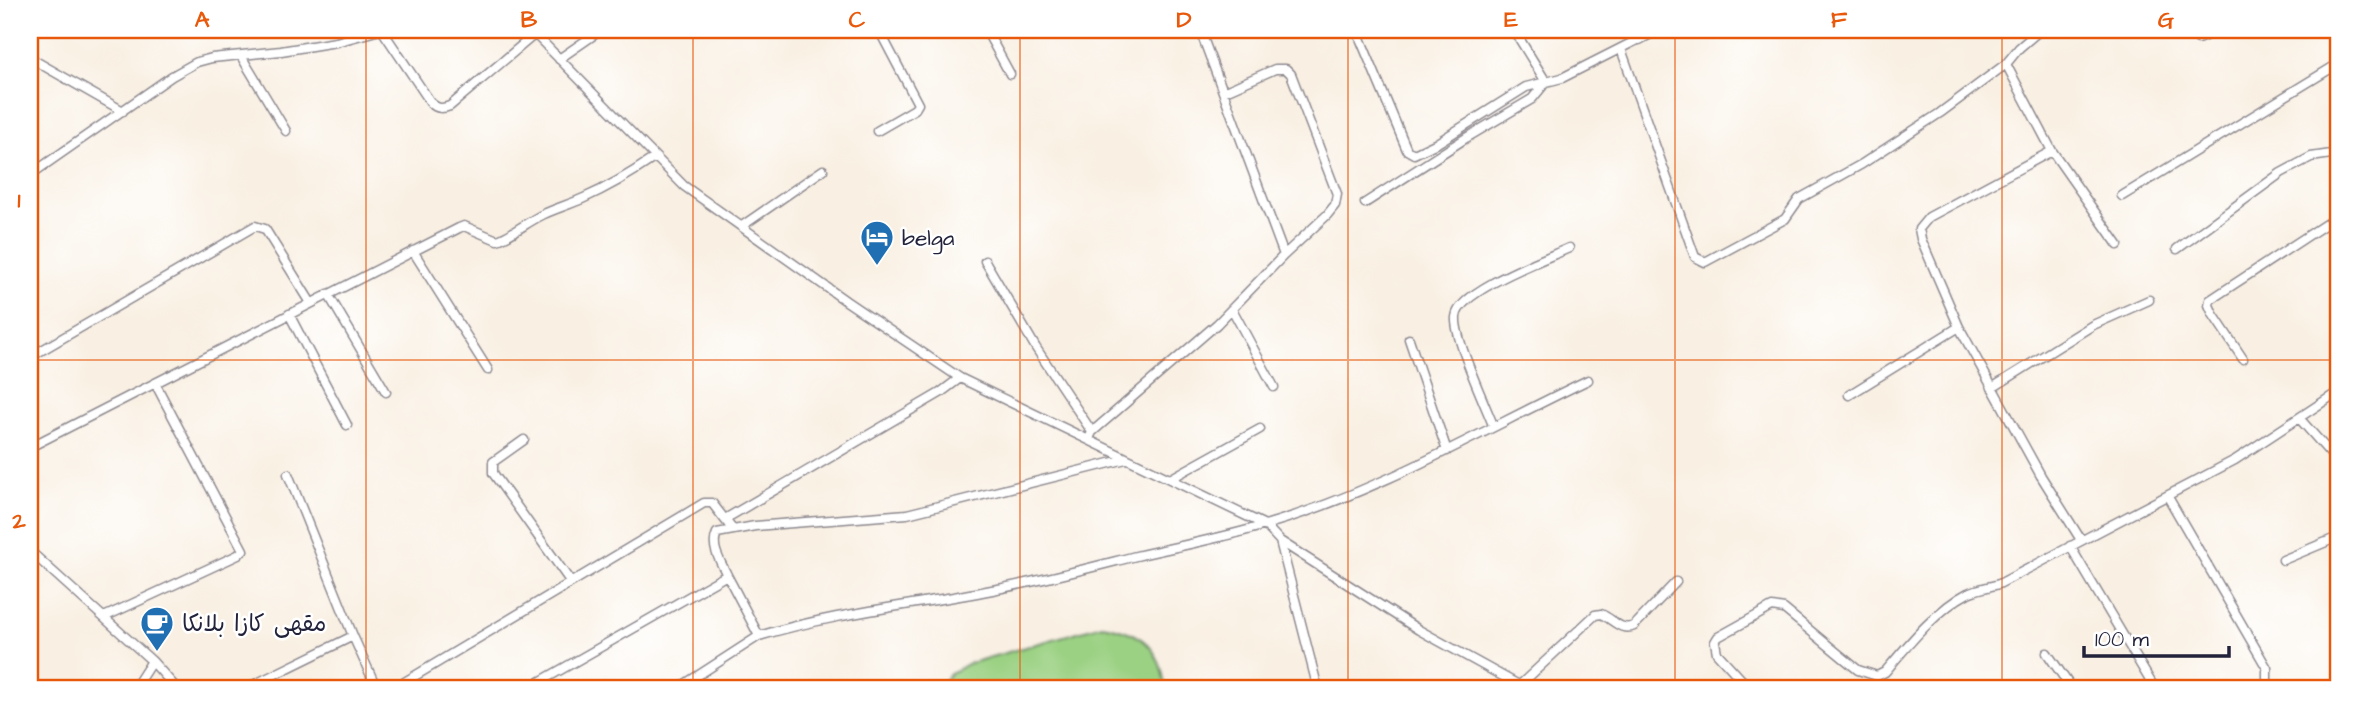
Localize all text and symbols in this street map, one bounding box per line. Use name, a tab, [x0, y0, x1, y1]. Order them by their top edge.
text: A	[195, 4, 210, 36]
text: B	[521, 4, 538, 36]
text: C	[849, 4, 866, 36]
text: D	[1177, 4, 1192, 36]
text: E	[1504, 4, 1518, 36]
text: F	[1831, 4, 1848, 36]
text: G	[2158, 4, 2174, 36]
text: 1	[18, 184, 21, 216]
hotel icon: belga	[858, 218, 896, 267]
place label: belga	[902, 222, 955, 255]
text: 2	[11, 505, 26, 537]
cafe icon: مقهى كازا بلانكا	[138, 604, 176, 653]
place label: مقهى كازا بلانكا	[182, 608, 326, 640]
scale bar	[2084, 614, 2230, 658]
text: 100 m	[2095, 625, 2150, 654]

